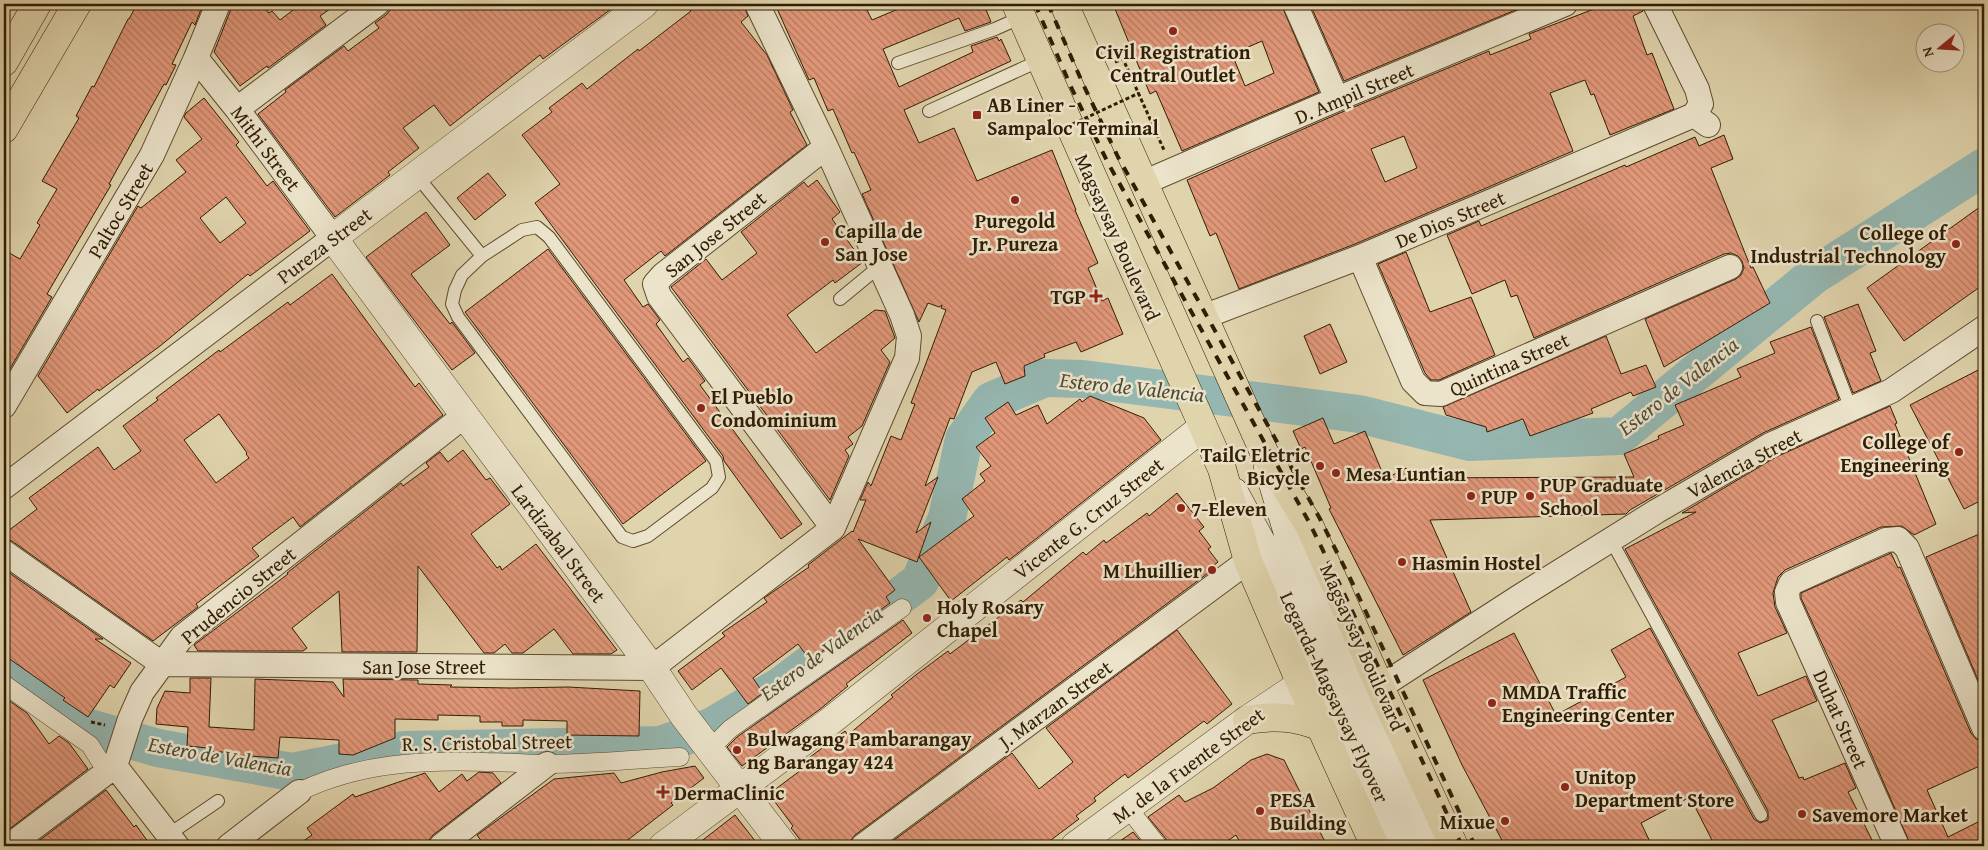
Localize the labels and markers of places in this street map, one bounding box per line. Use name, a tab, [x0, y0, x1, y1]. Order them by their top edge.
marker: Civil Registration Central Outlet	[1167, 25, 1179, 37]
place label: Civil Registration Central Outlet	[1095, 37, 1251, 89]
place label: AB Liner - Sampaloc Terminal	[987, 90, 1159, 142]
marker: AB Liner - Sampaloc Terminal	[971, 109, 983, 121]
marker: Puregold Jr. Pureza	[1009, 194, 1021, 206]
place label: Puregold Jr. Pureza	[969, 206, 1059, 258]
place label: Capilla de San Jose	[835, 216, 923, 268]
place label: College of Industrial Technology	[1750, 218, 1948, 270]
marker: Capilla de San Jose	[819, 236, 831, 248]
marker: College of Industrial Technology	[1950, 238, 1962, 250]
place label: TGP	[1050, 282, 1086, 311]
marker: TGP	[1090, 290, 1102, 302]
place label: El Pueblo Condominium	[711, 382, 837, 434]
marker: El Pueblo Condominium	[695, 402, 707, 414]
place label: College of Engineering	[1841, 427, 1951, 479]
place label: TailG Eletric Bicycle	[1201, 440, 1310, 492]
marker: College of Engineering	[1953, 446, 1965, 458]
place label: Mesa Luntian	[1346, 459, 1466, 488]
marker: TailG Eletric Bicycle	[1314, 460, 1326, 472]
marker: Mesa Luntian	[1330, 467, 1342, 479]
place label: PUP Graduate School	[1540, 470, 1663, 522]
place label: PUP	[1481, 482, 1518, 511]
marker: PUP	[1465, 490, 1477, 502]
marker: PUP Graduate School	[1524, 490, 1536, 502]
place label: 7-Eleven	[1191, 494, 1267, 523]
marker: 7-Eleven	[1175, 502, 1187, 514]
place label: Hasmin Hostel	[1412, 548, 1541, 577]
place label: M Lhuillier	[1103, 556, 1202, 585]
marker: Hasmin Hostel	[1396, 556, 1408, 568]
marker: M Lhuillier	[1206, 564, 1218, 576]
place label: Holy Rosary Chapel	[937, 592, 1044, 644]
marker: Holy Rosary Chapel	[921, 612, 933, 624]
place label: MMDA Traffic Engineering Center	[1502, 677, 1674, 729]
marker: MMDA Traffic Engineering Center	[1486, 697, 1498, 709]
place label: Bulwagang Pambarangay ng Barangay 424	[747, 724, 972, 776]
marker: Bulwagang Pambarangay ng Barangay 424	[731, 744, 743, 756]
place label: Unitop Department Store	[1575, 762, 1735, 814]
place label: DermaClinic	[674, 778, 784, 807]
marker: Unitop Department Store	[1559, 781, 1571, 793]
marker: DermaClinic	[656, 785, 670, 799]
place label: PESA Building	[1270, 785, 1347, 837]
place label: Savemore Market	[1812, 800, 1968, 829]
marker: PESA Building	[1254, 805, 1266, 817]
place label: Mixue	[1440, 807, 1495, 836]
marker: Savemore Market	[1796, 808, 1808, 820]
marker: Mixue	[1499, 815, 1511, 827]

